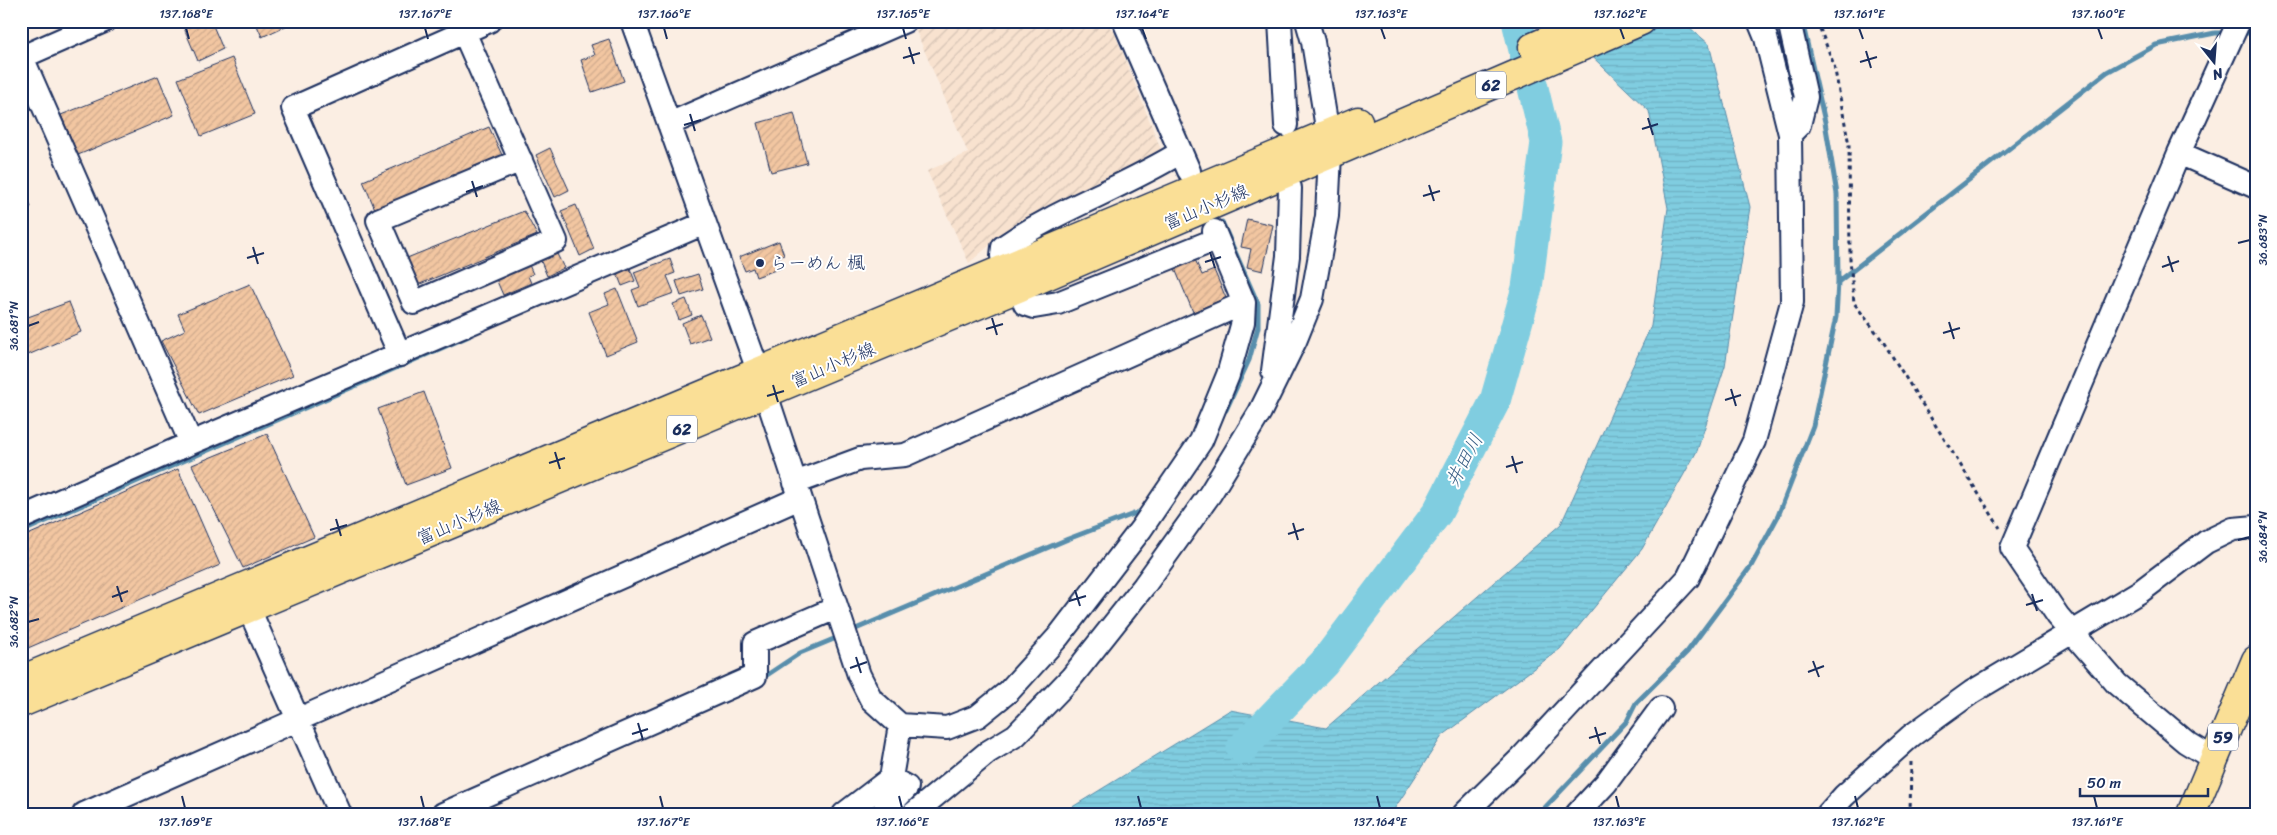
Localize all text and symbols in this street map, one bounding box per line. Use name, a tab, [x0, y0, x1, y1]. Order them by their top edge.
text: 137.168°E	[159, 3, 214, 25]
text: 137.167°E	[399, 3, 453, 25]
text: 137.166°E	[638, 3, 692, 25]
text: 137.165°E	[876, 3, 931, 25]
text: 137.164°E	[1115, 3, 1170, 25]
text: 137.163°E	[1355, 3, 1409, 25]
text: 137.162°E	[1594, 3, 1648, 25]
text: 137.161°E	[1833, 3, 1886, 25]
text: 137.160°E	[2071, 3, 2126, 25]
north arrow	[2190, 38, 2240, 88]
text: N	[2209, 60, 2227, 87]
road number: 62	[1476, 72, 1506, 98]
street label: 富山小杉線	[1158, 175, 1254, 239]
text: 36.683°N	[2252, 214, 2274, 266]
place label: らーめん 楓	[770, 247, 865, 279]
marker: らーめん 楓	[754, 257, 766, 269]
text: 36.681°N	[3, 300, 25, 351]
street label: 富山小杉線	[785, 333, 881, 397]
road number: 62	[667, 416, 697, 442]
water label: 井田川	[1436, 427, 1492, 493]
street label: 富山小杉線	[411, 490, 507, 554]
text: 36.684°N	[2252, 510, 2274, 563]
text: 36.682°N	[3, 596, 25, 648]
road number: 59	[2208, 724, 2238, 750]
scale bar	[2080, 765, 2207, 797]
text: 50 m	[2087, 770, 2122, 796]
text: 137.169°E	[158, 811, 213, 833]
text: 137.168°E	[397, 811, 452, 833]
text: 137.167°E	[637, 811, 691, 833]
text: 137.166°E	[876, 811, 930, 833]
text: 137.165°E	[1114, 811, 1169, 833]
text: 137.164°E	[1353, 811, 1408, 833]
text: 137.163°E	[1593, 811, 1647, 833]
text: 137.162°E	[1832, 811, 1886, 833]
text: 137.161°E	[2071, 811, 2124, 833]

